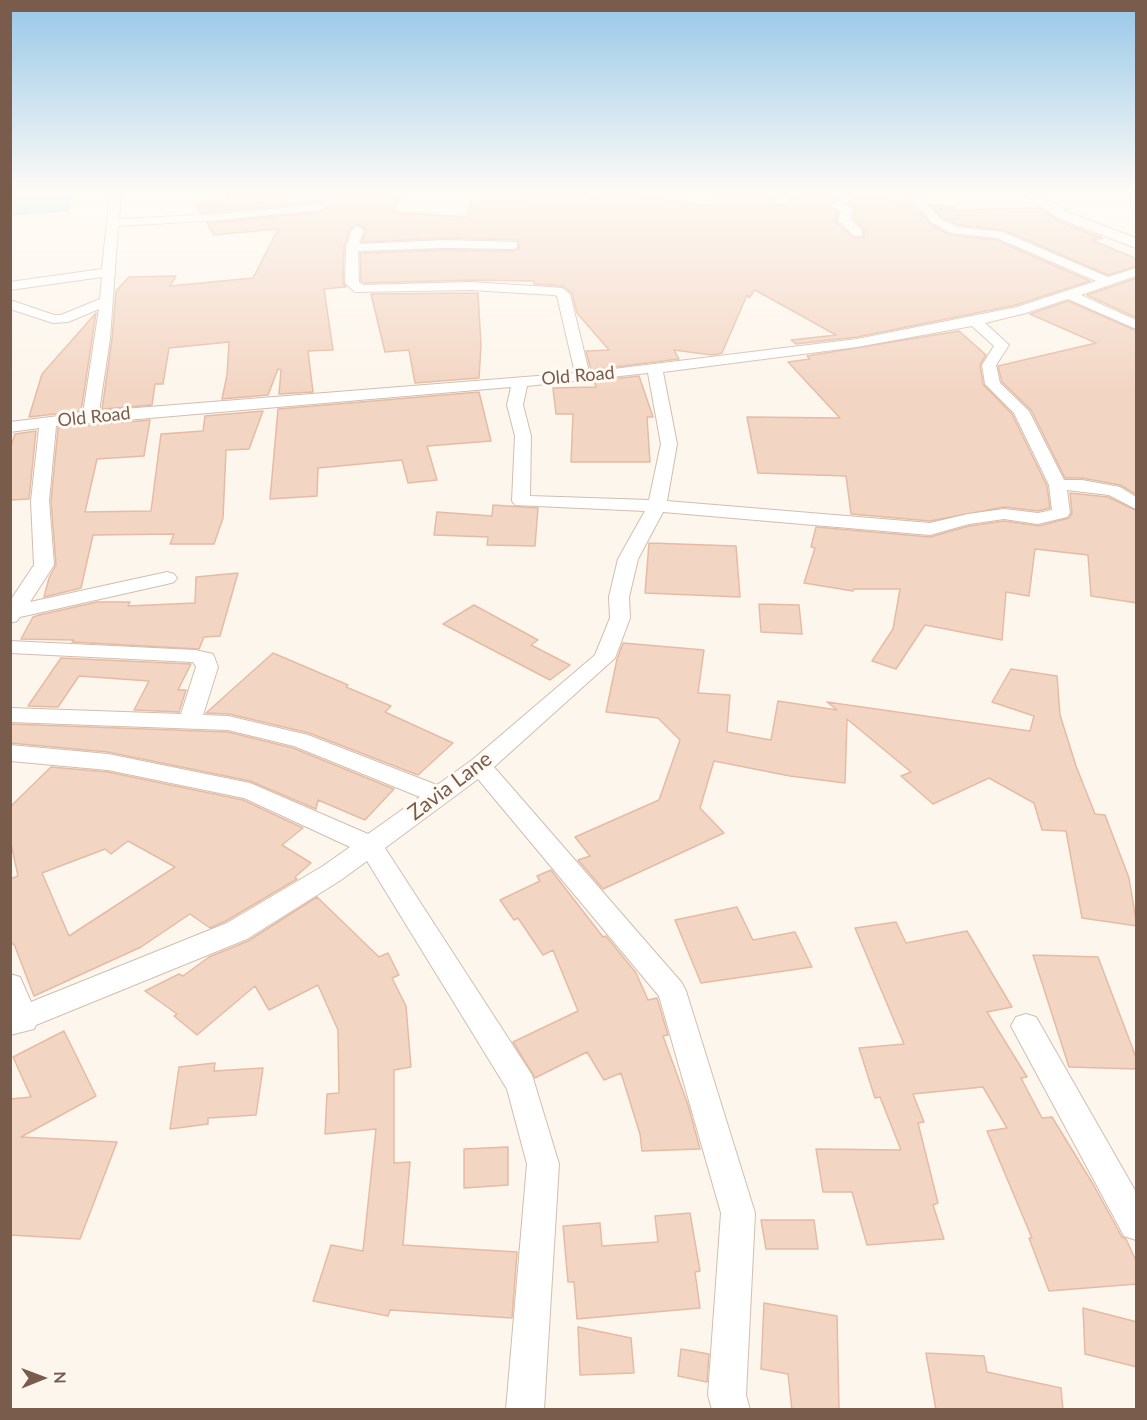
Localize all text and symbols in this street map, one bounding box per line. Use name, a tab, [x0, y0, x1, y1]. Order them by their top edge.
street label: Old Road	[541, 362, 615, 390]
street label: Old Road	[57, 402, 131, 432]
street label: Zavia Lane	[403, 746, 497, 826]
north arrow	[12, 1348, 72, 1408]
text: N	[51, 1371, 70, 1384]

